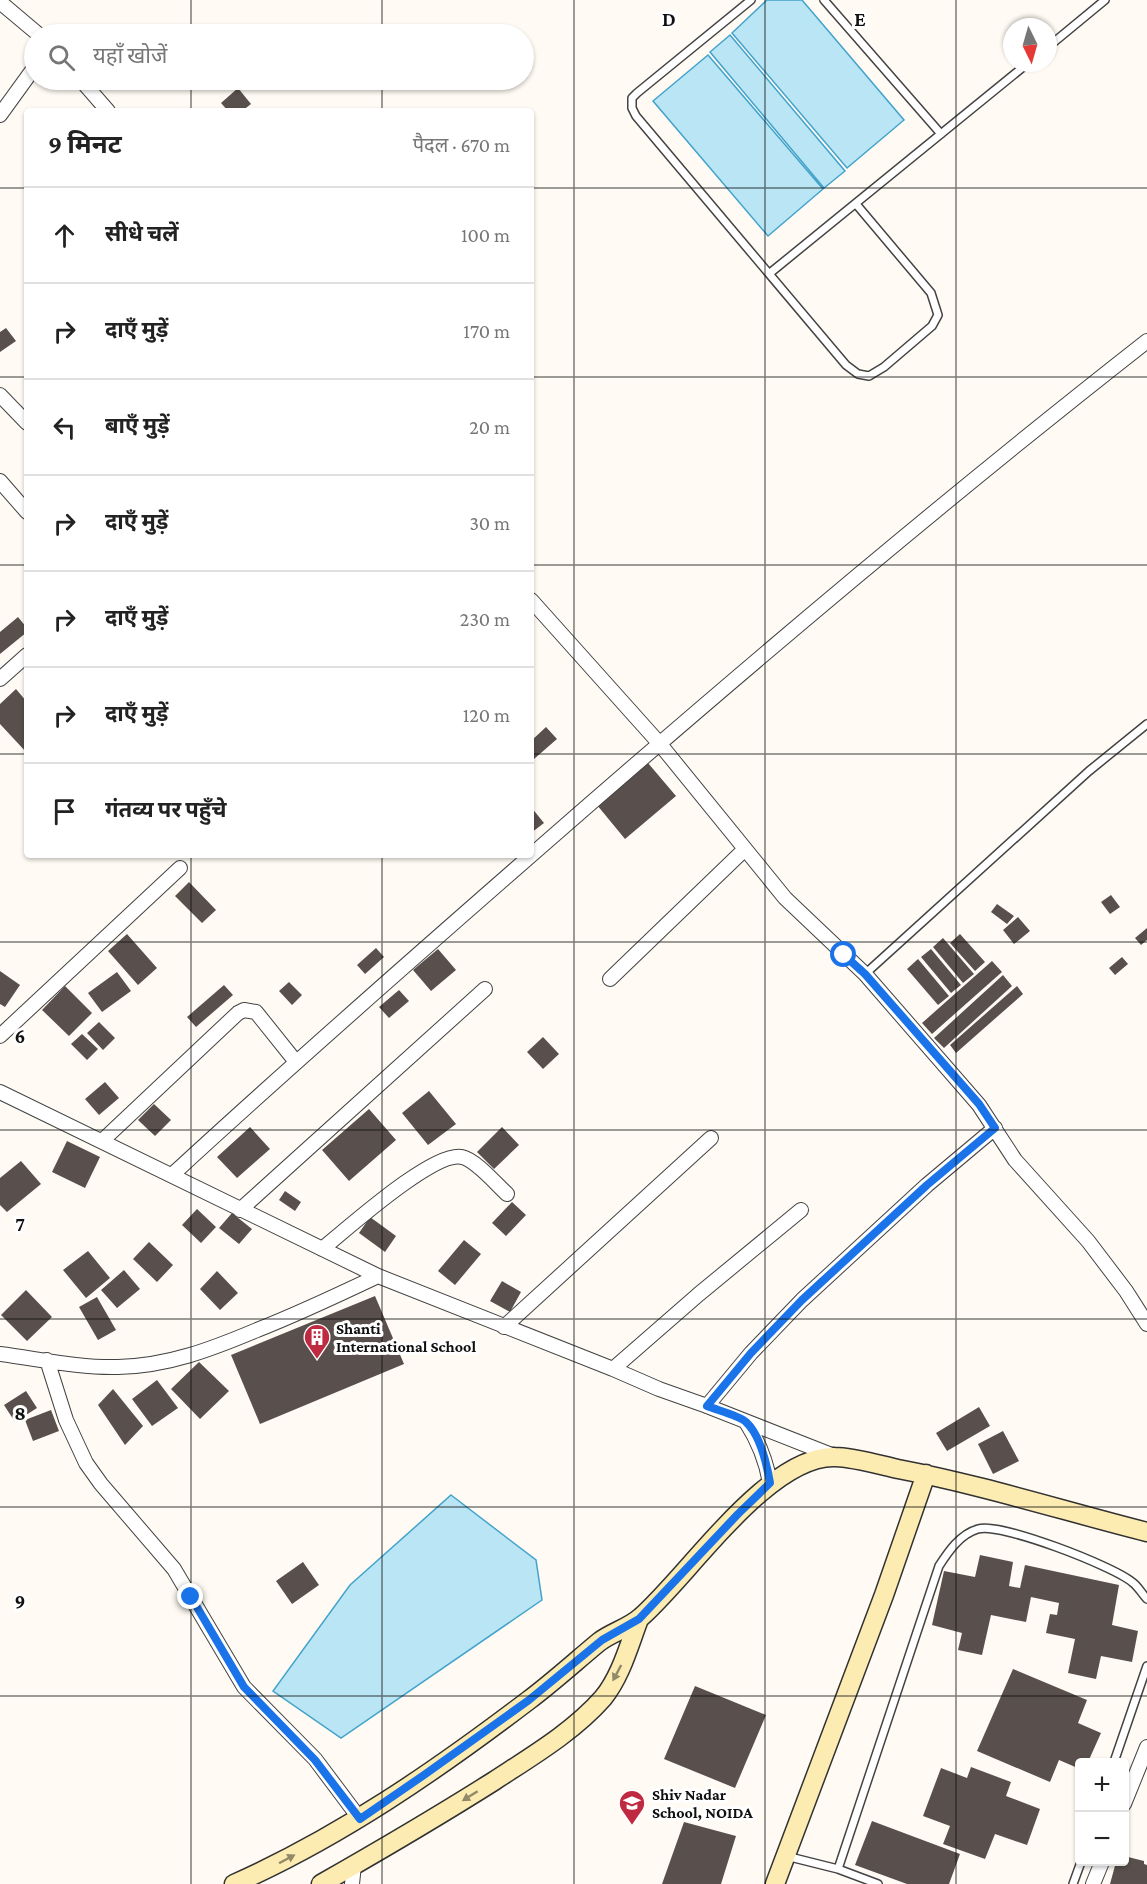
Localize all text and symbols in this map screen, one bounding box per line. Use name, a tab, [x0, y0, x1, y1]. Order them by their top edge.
text: D	[662, 8, 676, 30]
text: E	[854, 8, 866, 30]
north arrow	[1003, 18, 1057, 72]
search box	[24, 24, 534, 90]
icon: search	[45, 41, 78, 74]
text: यहाँ खोजें	[93, 43, 167, 68]
text: 9 मिनट	[48, 130, 122, 159]
text: पैदल · 670 m	[413, 134, 510, 156]
icon: ahead	[48, 219, 81, 252]
text: सीधे चलें	[105, 221, 179, 246]
text: 100 m	[461, 224, 510, 246]
icon: right	[48, 315, 81, 348]
text: दाएँ मुड़ें	[105, 317, 168, 342]
text: 170 m	[463, 320, 510, 342]
icon: left	[48, 411, 81, 444]
text: बाएँ मुड़ें	[105, 413, 170, 438]
text: 20 m	[469, 416, 510, 438]
icon: right	[48, 507, 81, 540]
text: दाएँ मुड़ें	[105, 509, 168, 534]
text: 30 m	[469, 512, 510, 534]
icon: right	[48, 603, 81, 636]
text: दाएँ मुड़ें	[105, 605, 168, 630]
text: 230 m	[460, 608, 510, 630]
icon: right	[48, 699, 81, 732]
text: दाएँ मुड़ें	[105, 701, 168, 726]
text: 120 m	[463, 704, 510, 726]
icon: arrive	[48, 795, 81, 828]
text: गंतव्य पर पहुँचे	[105, 797, 227, 822]
route start	[830, 941, 856, 967]
text: 6	[15, 1025, 25, 1047]
text: 7	[15, 1213, 25, 1235]
place label: Shanti International School	[336, 1320, 476, 1355]
building icon: Shanti International School	[302, 1322, 332, 1360]
text: 8	[14, 1402, 26, 1424]
route end	[177, 1583, 203, 1609]
text: 9	[15, 1590, 25, 1612]
one-way arrow	[612, 1665, 622, 1682]
map controls	[1075, 1758, 1129, 1866]
button: +	[1075, 1758, 1129, 1812]
place label: Shiv Nadar School, NOIDA	[652, 1786, 753, 1821]
school or university icon: Shiv Nadar School, NOIDA	[617, 1788, 647, 1826]
one-way arrow	[462, 1791, 478, 1802]
button: −	[1075, 1812, 1129, 1866]
one-way arrow	[278, 1854, 295, 1864]

